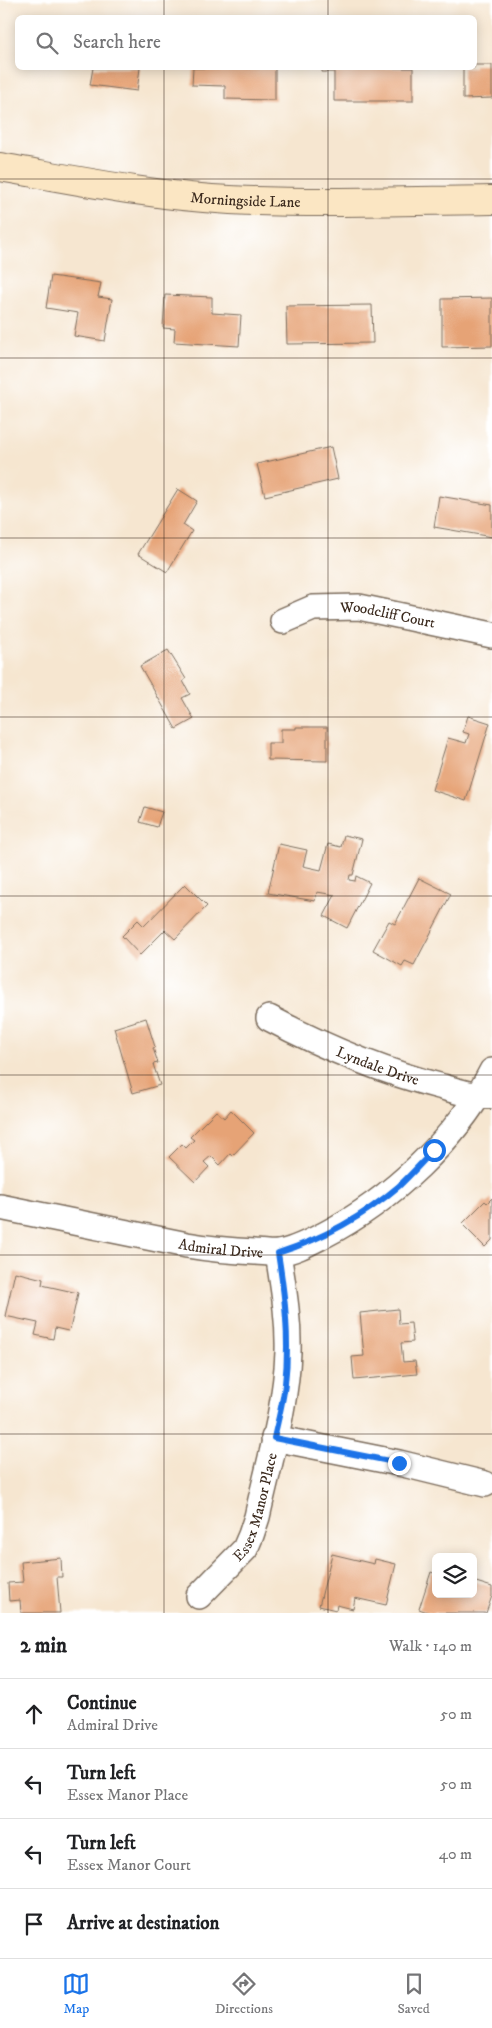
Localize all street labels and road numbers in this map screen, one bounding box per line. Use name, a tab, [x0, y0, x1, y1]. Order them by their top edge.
street label: Morningside Lane	[190, 188, 301, 212]
street label: Woodcliff Court	[339, 598, 437, 633]
street label: Lyndale Drive	[333, 1042, 421, 1090]
street label: Admiral Drive	[177, 1234, 264, 1262]
street label: Essex Manor Place	[229, 1451, 282, 1566]

